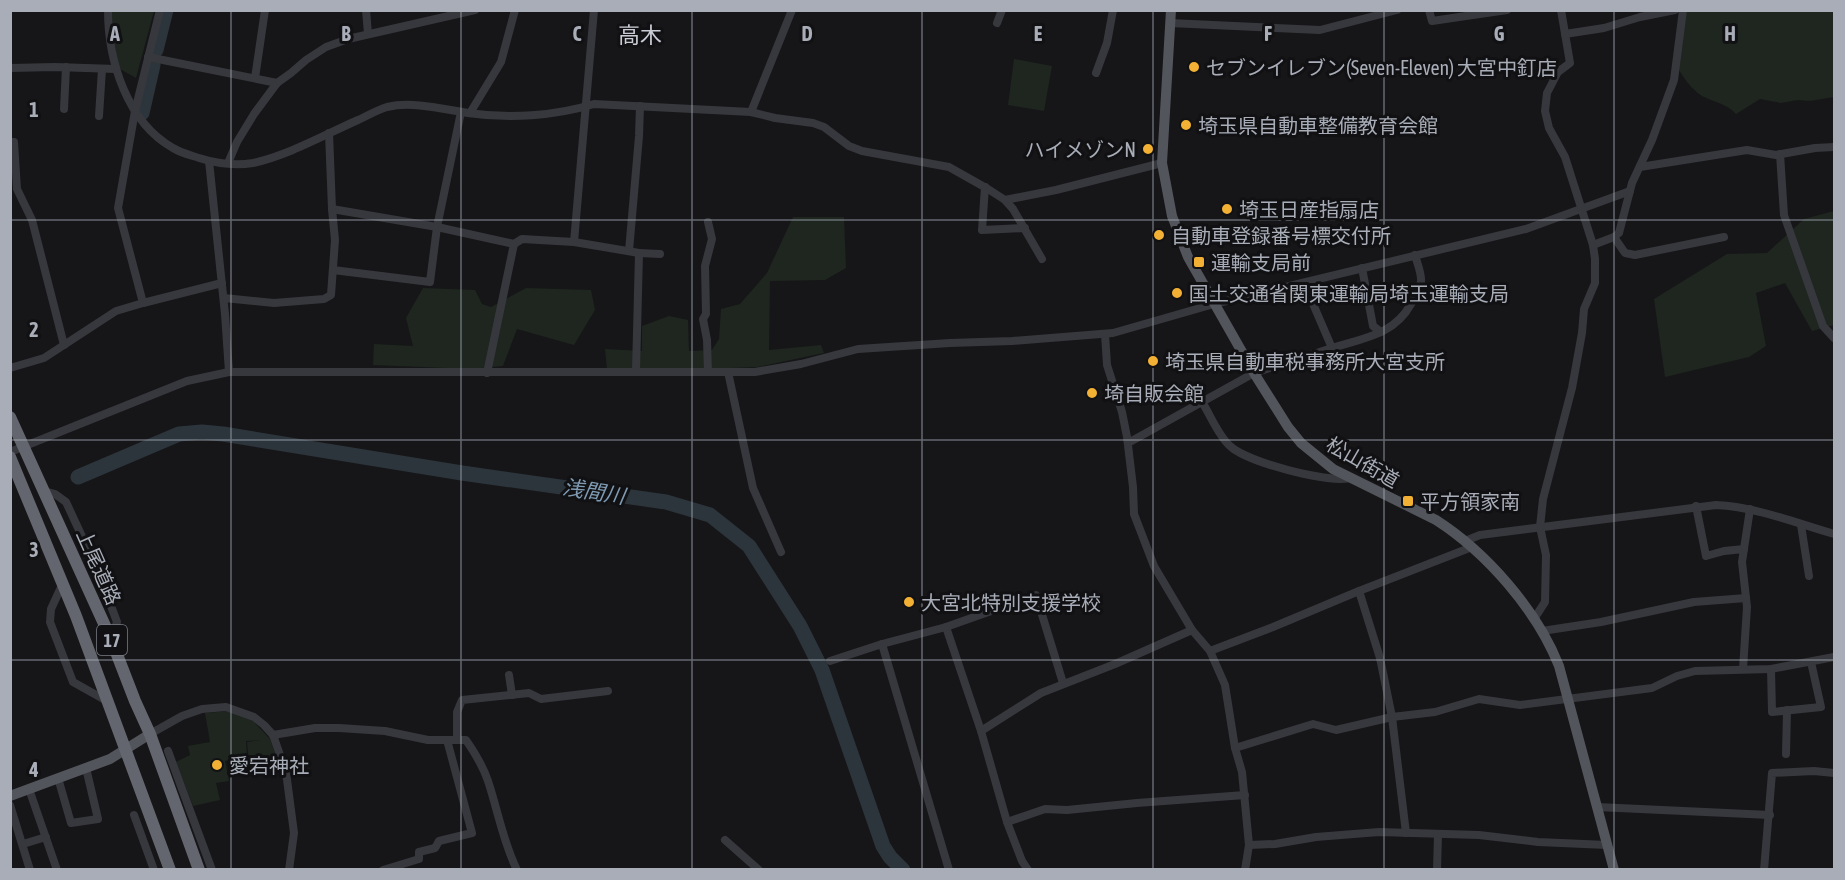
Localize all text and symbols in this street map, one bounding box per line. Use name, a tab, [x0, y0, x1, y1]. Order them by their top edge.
text: A	[109, 22, 120, 45]
text: B	[341, 22, 351, 45]
text: C	[573, 22, 582, 45]
district label: 高木	[618, 22, 662, 48]
text: D	[801, 22, 813, 45]
text: E	[1034, 22, 1043, 45]
text: F	[1264, 22, 1272, 45]
text: G	[1494, 22, 1505, 45]
text: H	[1724, 22, 1736, 45]
place label: セブンイレブン(Seven-Eleven) 大宮中釘店	[1206, 56, 1557, 79]
marker: セブンイレブン(Seven-Eleven) 大宮中釘店	[1187, 60, 1201, 74]
text: 1	[29, 98, 39, 121]
place label: 埼玉県自動車整備教育会館	[1198, 114, 1438, 137]
marker: 埼玉県自動車整備教育会館	[1179, 118, 1193, 132]
place label: ハイメゾンN	[1025, 138, 1136, 161]
marker: ハイメゾンN	[1141, 142, 1155, 156]
place label: 埼玉日産指扇店	[1239, 198, 1379, 221]
marker: 埼玉日産指扇店	[1220, 202, 1234, 216]
place label: 自動車登録番号標交付所	[1171, 224, 1391, 247]
marker: 自動車登録番号標交付所	[1152, 228, 1166, 242]
place label: 運輸支局前	[1211, 251, 1311, 274]
marker: 運輸支局前	[1192, 255, 1206, 269]
place label: 国土交通省関東運輸局埼玉運輸支局	[1189, 282, 1509, 305]
marker: 国土交通省関東運輸局埼玉運輸支局	[1170, 286, 1184, 300]
text: 2	[29, 318, 39, 341]
place label: 埼玉県自動車税事務所大宮支所	[1165, 350, 1445, 373]
marker: 埼玉県自動車税事務所大宮支所	[1146, 354, 1160, 368]
place label: 埼自販会館	[1104, 382, 1204, 405]
marker: 埼自販会館	[1085, 386, 1099, 400]
street label: 松山街道	[1323, 432, 1403, 492]
water label: 浅間川	[561, 474, 629, 508]
place label: 平方領家南	[1420, 490, 1520, 513]
marker: 平方領家南	[1401, 494, 1415, 508]
street label: 上尾道路	[72, 526, 126, 608]
text: 3	[29, 538, 39, 561]
place label: 大宮北特別支援学校	[921, 591, 1101, 614]
marker: 大宮北特別支援学校	[902, 595, 916, 609]
road number: 17	[97, 625, 127, 655]
place label: 愛宕神社	[229, 754, 309, 777]
text: 4	[28, 758, 39, 781]
marker: 愛宕神社	[210, 758, 224, 772]

